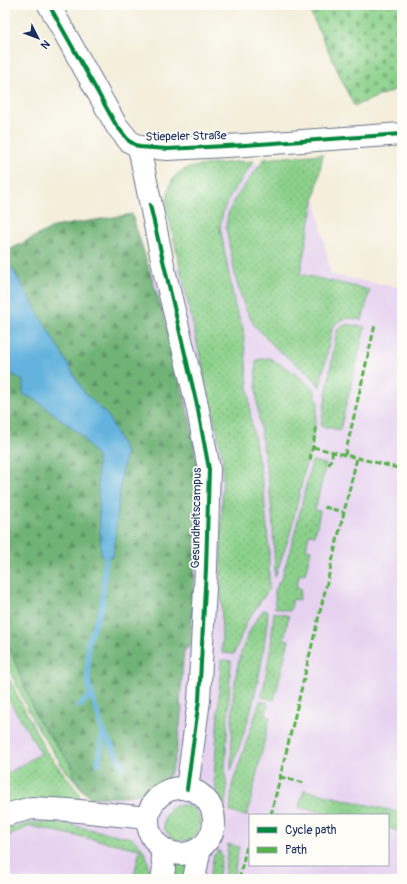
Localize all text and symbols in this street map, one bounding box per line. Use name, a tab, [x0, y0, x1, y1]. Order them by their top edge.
north arrow	[18, 18, 58, 58]
text: N	[37, 37, 52, 52]
street label: Stiepeler Straße	[145, 128, 227, 145]
street label: Gesundheitscampus	[188, 467, 205, 569]
legend	[249, 814, 389, 866]
text: Cycle path	[285, 823, 337, 838]
text: Path	[285, 843, 307, 858]

